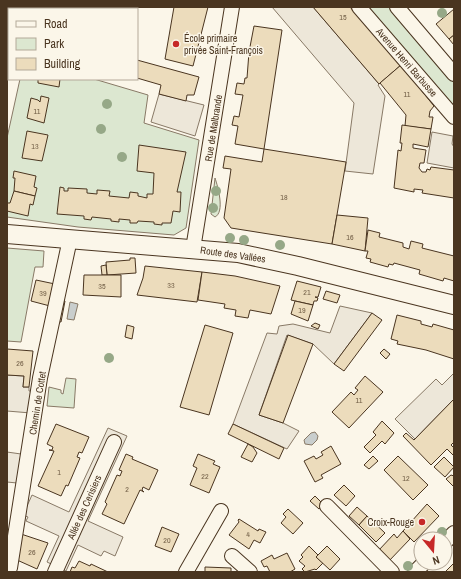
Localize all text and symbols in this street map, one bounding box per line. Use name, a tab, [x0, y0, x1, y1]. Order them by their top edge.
legend	[8, 8, 138, 80]
house number: 15	[339, 12, 347, 22]
text: Road	[44, 16, 68, 32]
street label: Avenue Henri Barbusse	[373, 25, 440, 100]
place label: École primaire privée Saint-François	[184, 32, 263, 57]
text: Park	[44, 36, 64, 52]
marker: École primaire privée Saint-François	[171, 39, 181, 49]
text: Building	[44, 56, 81, 72]
house number: 11	[404, 89, 411, 99]
street label: Rue de Malbrande	[202, 93, 225, 162]
house number: 11	[34, 106, 41, 116]
house number: 13	[31, 141, 39, 151]
house number: 18	[280, 192, 288, 202]
house number: 16	[346, 232, 354, 242]
street label: Route des Vallées	[199, 243, 266, 266]
house number: 33	[167, 280, 175, 290]
house number: 35	[98, 281, 106, 291]
house number: 21	[303, 287, 311, 297]
house number: 39	[39, 288, 47, 298]
house number: 19	[298, 305, 306, 315]
house number: 26	[16, 358, 24, 368]
street label: Chemin de Cottet	[26, 370, 49, 436]
house number: 11	[356, 395, 363, 405]
house number: 1	[57, 467, 61, 477]
house number: 22	[201, 471, 209, 481]
street label: Allée des Cerisiers	[64, 473, 104, 542]
house number: 12	[402, 473, 410, 483]
house number: 2	[125, 484, 129, 494]
place label: Croix-Rouge	[368, 516, 414, 529]
marker: Croix-Rouge	[417, 517, 427, 527]
house number: 4	[246, 529, 250, 539]
north arrow	[413, 531, 453, 571]
house number: 20	[163, 535, 171, 545]
house number: 26	[28, 547, 36, 557]
text: N	[431, 553, 441, 568]

